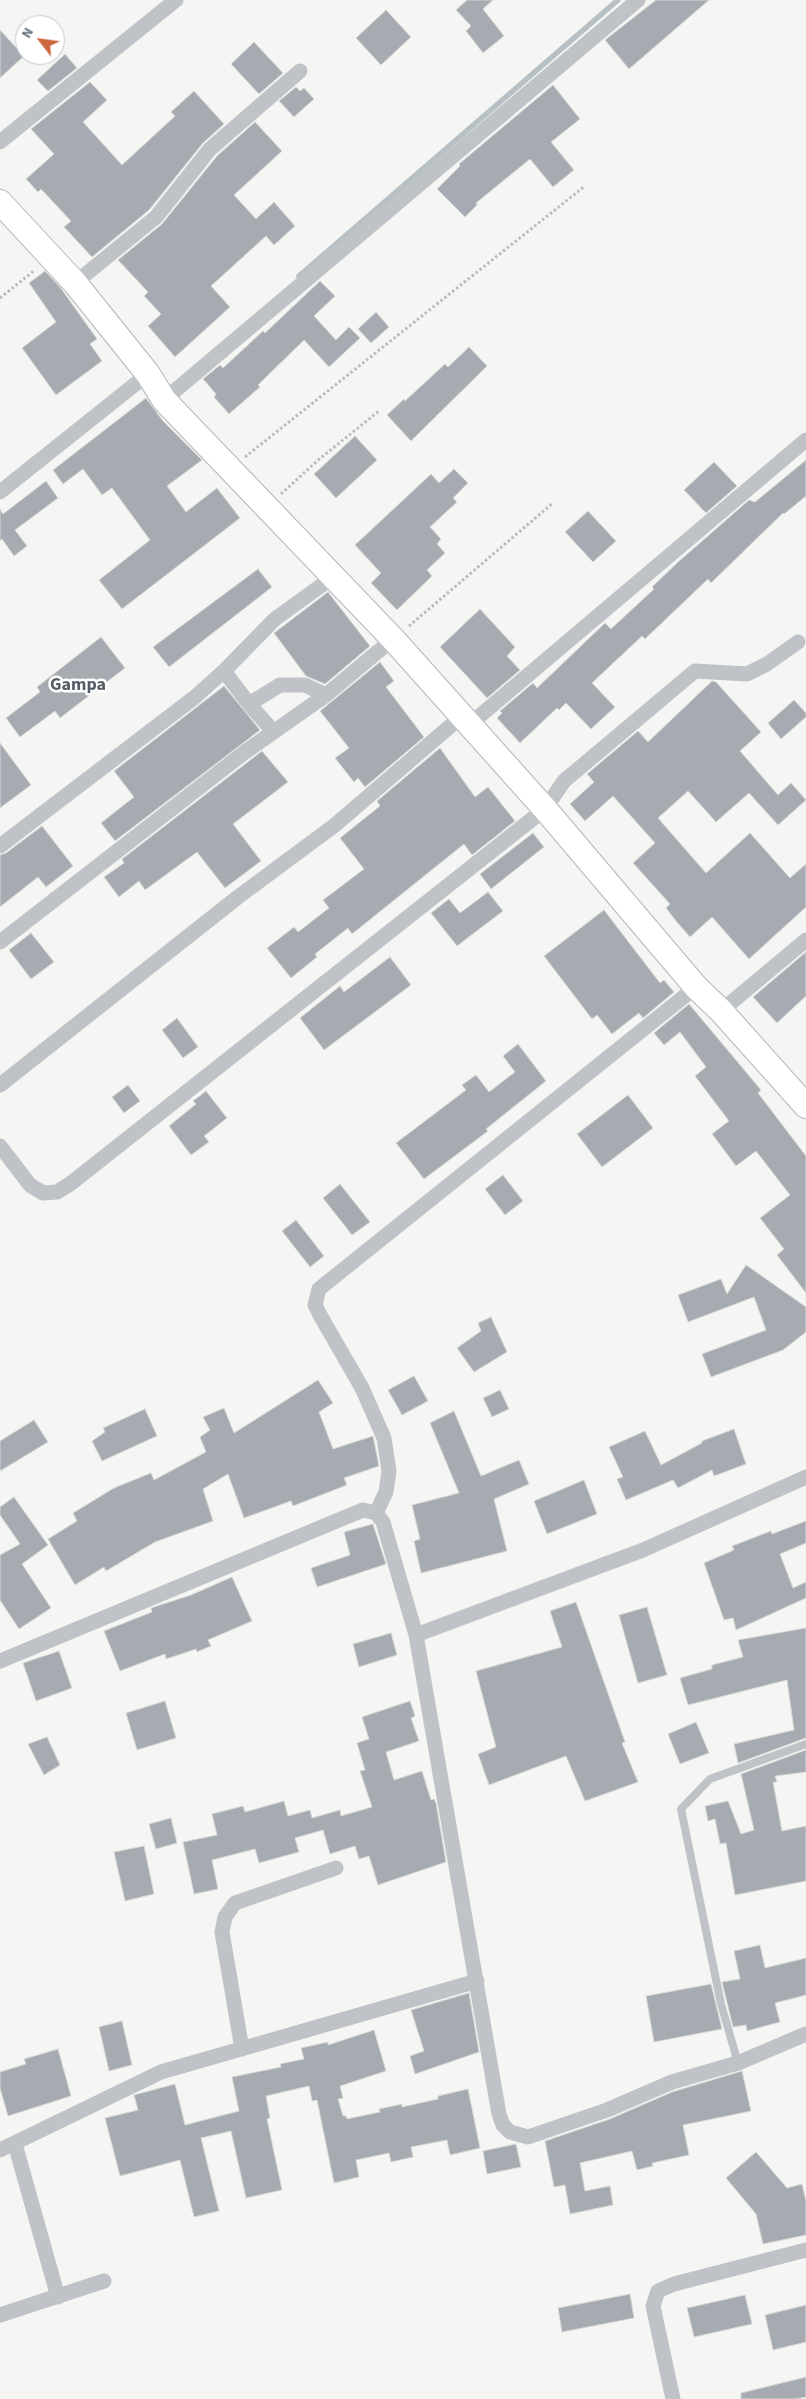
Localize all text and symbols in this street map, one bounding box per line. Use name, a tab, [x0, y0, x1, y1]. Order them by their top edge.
north arrow	[15, 15, 65, 65]
text: N	[17, 24, 39, 42]
district label: Gampa	[50, 675, 106, 697]

